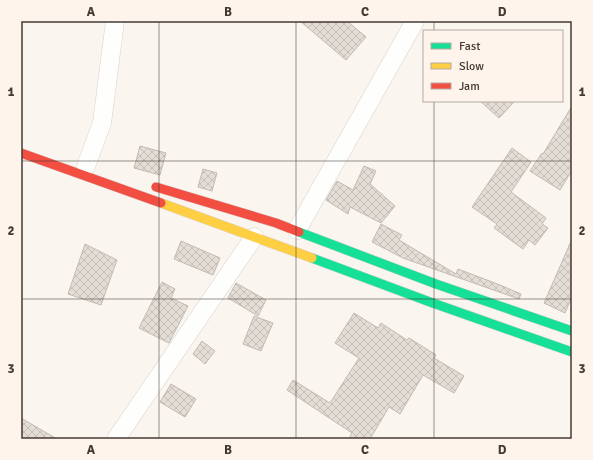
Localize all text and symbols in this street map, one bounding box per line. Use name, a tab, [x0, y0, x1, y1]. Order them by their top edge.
text: A	[87, 4, 96, 20]
text: B	[224, 4, 232, 20]
text: C	[361, 4, 369, 20]
text: D	[498, 4, 507, 20]
legend	[423, 30, 563, 102]
text: Fast	[459, 39, 480, 54]
text: Slow	[459, 59, 484, 74]
text: Jam	[459, 79, 480, 94]
text: 1	[7, 84, 15, 100]
text: 1	[578, 84, 586, 100]
text: 2	[7, 223, 15, 239]
text: 2	[578, 223, 586, 239]
text: 3	[7, 361, 15, 377]
text: 3	[578, 361, 586, 377]
text: A	[87, 442, 96, 458]
text: B	[224, 442, 232, 458]
text: C	[361, 442, 369, 458]
text: D	[498, 442, 507, 458]

